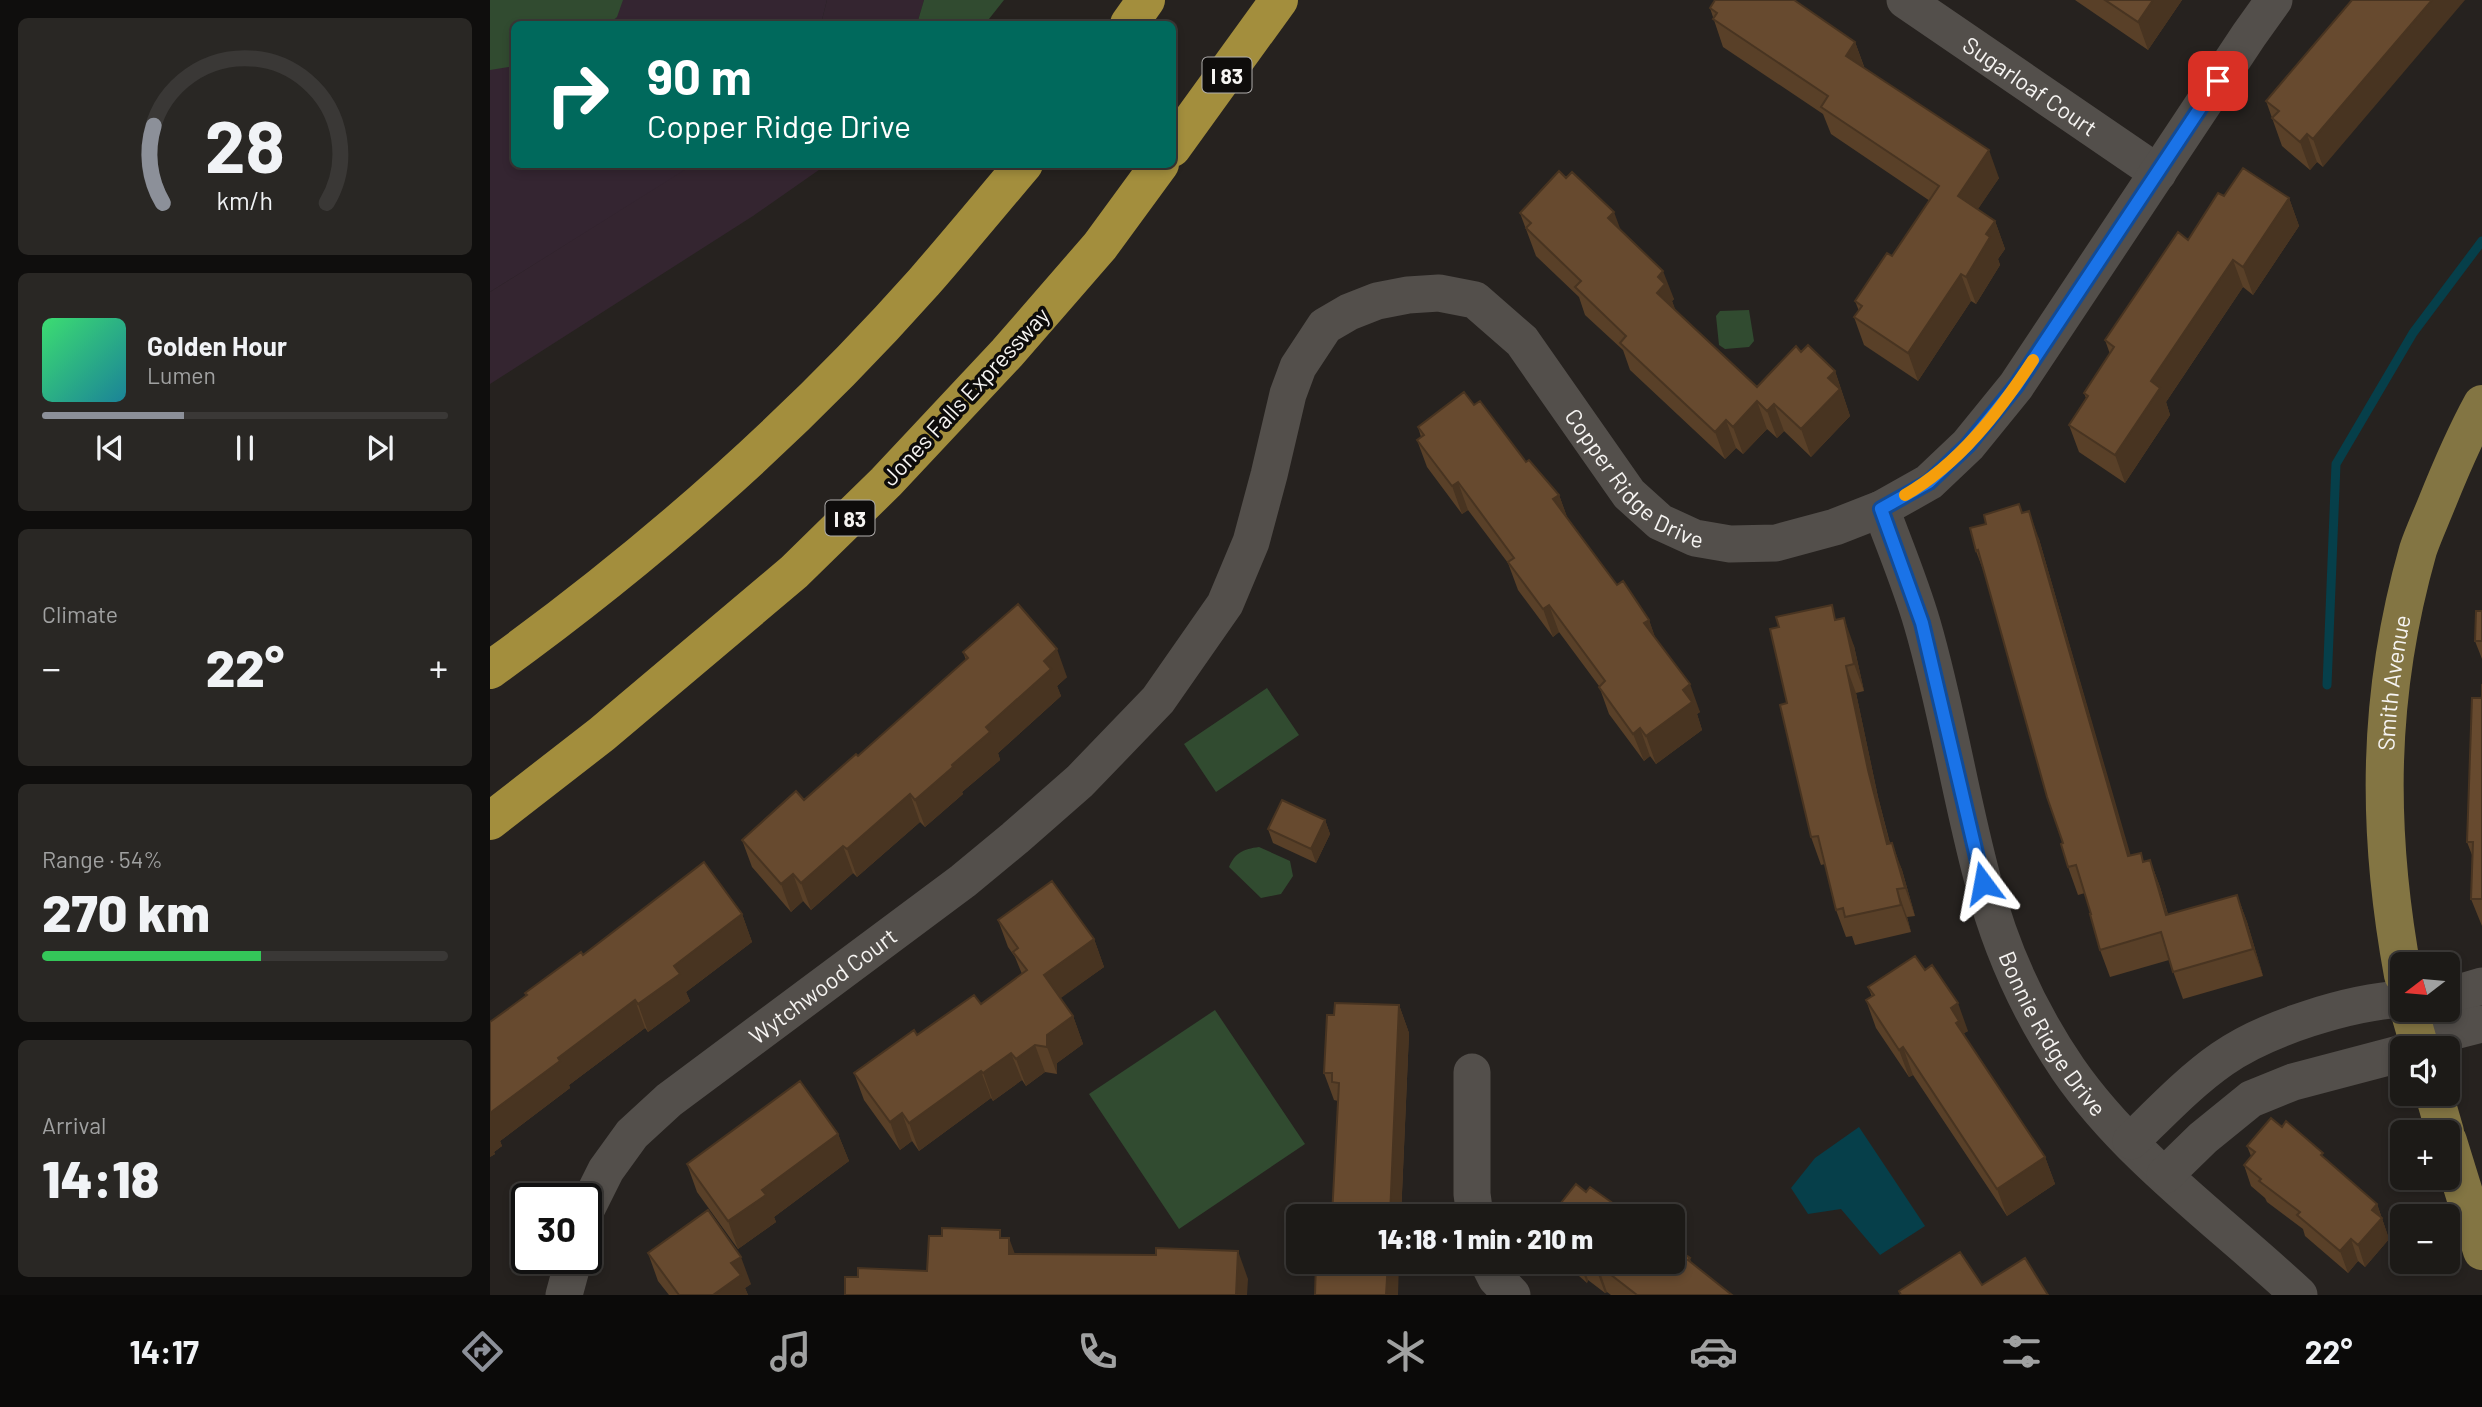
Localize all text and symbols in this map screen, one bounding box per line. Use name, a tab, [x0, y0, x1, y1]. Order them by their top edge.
street label: Sugarloaf Court	[1958, 30, 2103, 142]
text: 90 m	[647, 46, 752, 105]
icon: right	[532, 49, 623, 140]
pin	[2188, 51, 2248, 111]
road number: I 83	[1202, 57, 1252, 92]
icon: arrive	[2199, 62, 2237, 100]
text: 28	[205, 100, 285, 188]
text: Copper Ridge Drive	[647, 106, 911, 144]
text: km/h	[217, 185, 273, 215]
street label: Jones Falls Expressway	[875, 301, 1055, 491]
text: Golden Hour	[147, 330, 287, 361]
text: Lumen	[147, 361, 216, 389]
street label: Copper Ridge Drive	[1559, 403, 1706, 553]
icon: previous	[91, 429, 129, 467]
icon: pause	[226, 429, 264, 467]
icon: next	[361, 429, 399, 467]
road number: I 83	[826, 500, 874, 536]
text: Climate	[42, 600, 118, 628]
street label: Smith Avenue	[2371, 612, 2416, 751]
text: 22°	[206, 635, 284, 697]
text: −	[42, 644, 61, 690]
text: +	[429, 644, 448, 690]
text: Range · 54%	[42, 845, 163, 873]
position arrow	[1946, 846, 2020, 920]
text: 270 km	[42, 880, 210, 942]
street label: Wytchwood Court	[743, 921, 902, 1050]
street label: Bonnie Ridge Drive	[1993, 947, 2113, 1122]
north arrow	[2390, 952, 2460, 1022]
map controls	[2390, 952, 2460, 1274]
button: sound	[2390, 1036, 2460, 1106]
text: Arrival	[42, 1111, 106, 1139]
button: +	[2390, 1120, 2460, 1190]
text: 14:18	[42, 1146, 159, 1208]
speed limit sign: 30	[511, 1183, 602, 1274]
button: −	[2390, 1204, 2460, 1274]
text: 14:18 · 1 min · 210 m	[1378, 1223, 1593, 1254]
icon: directions	[458, 1327, 507, 1376]
icon: music	[766, 1327, 815, 1376]
icon: phone	[1073, 1327, 1122, 1376]
icon: climate	[1381, 1327, 1430, 1376]
icon: car	[1689, 1327, 1738, 1376]
icon: filters	[1997, 1327, 2046, 1376]
text: 14:17	[129, 1332, 199, 1370]
text: 22°	[2305, 1332, 2353, 1370]

